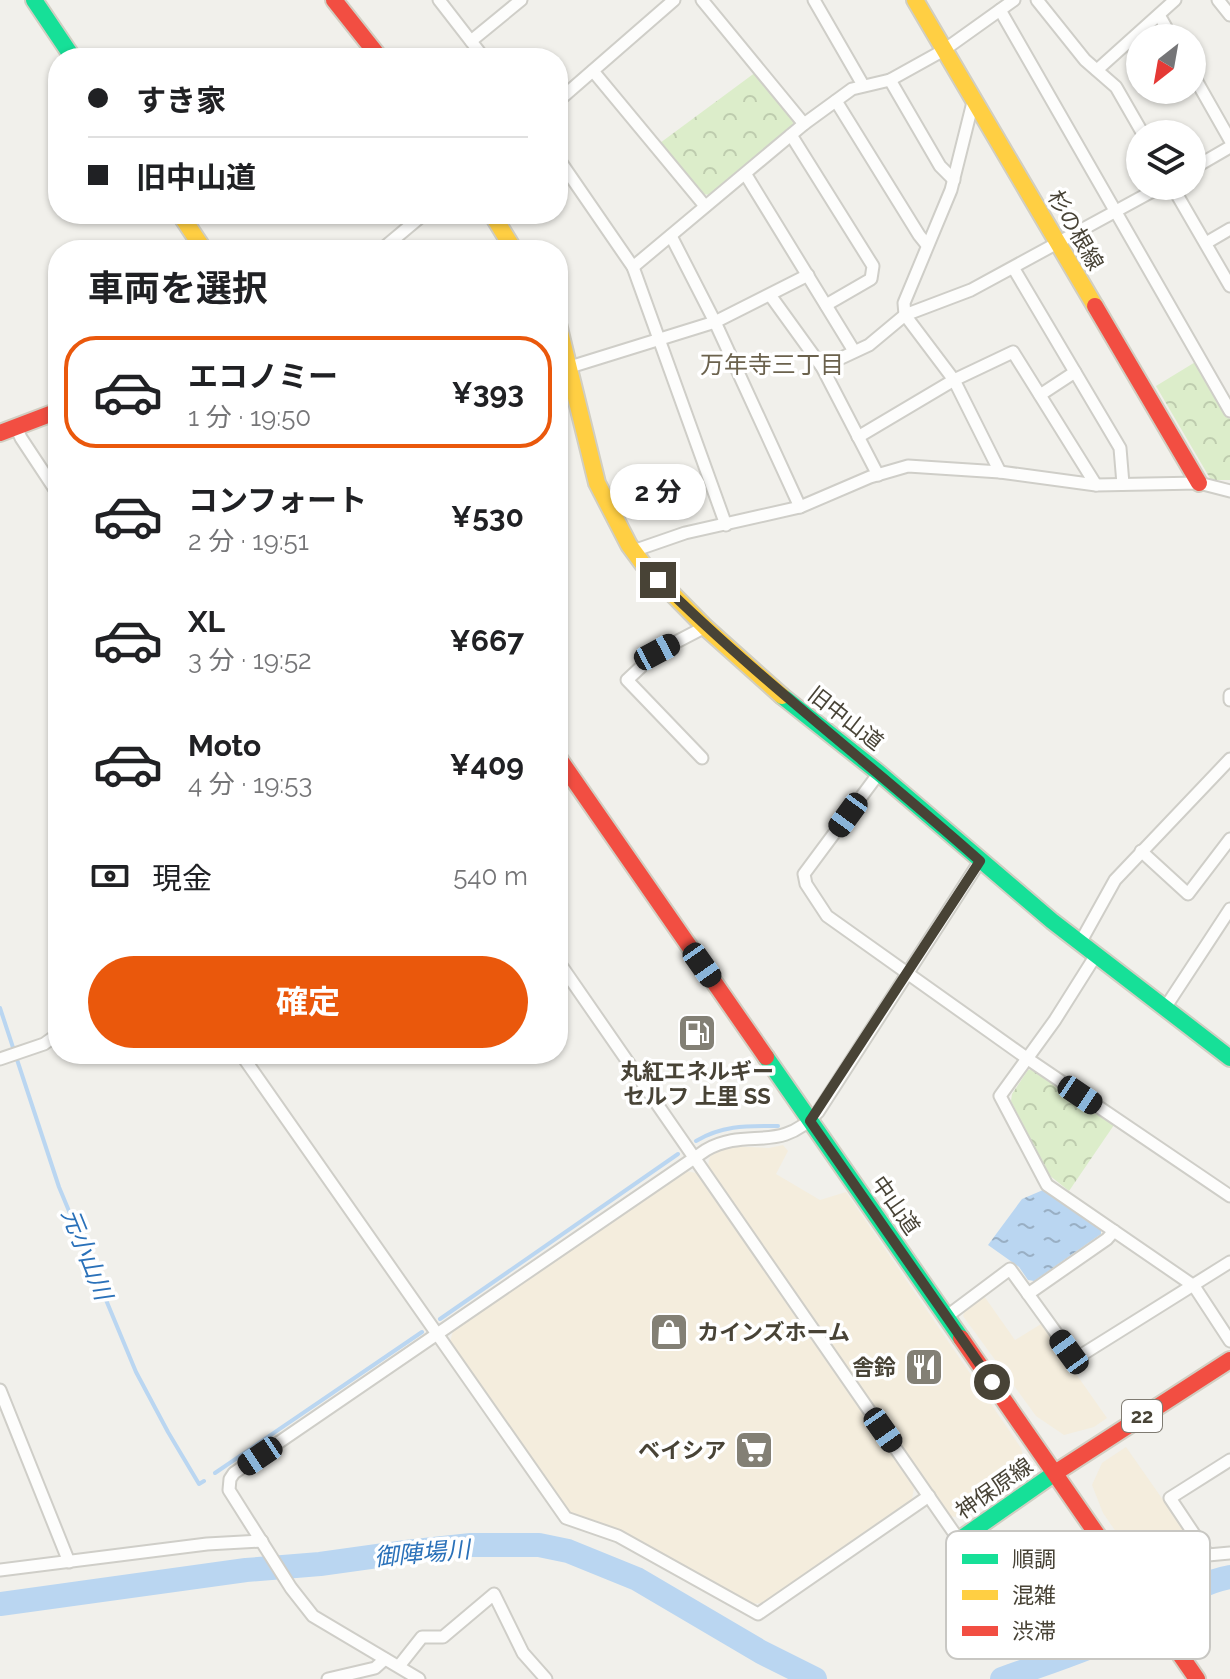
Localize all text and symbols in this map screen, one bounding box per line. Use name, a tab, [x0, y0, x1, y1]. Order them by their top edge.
north arrow	[1126, 24, 1206, 104]
map controls	[1126, 24, 1206, 200]
text: すき家	[136, 83, 226, 118]
button: layers	[1126, 120, 1206, 200]
text: 旧中山道	[136, 160, 256, 195]
street label: 杉の根線	[1043, 185, 1109, 275]
text: 車両を選択	[88, 267, 268, 309]
district label: 万年寺三丁目	[700, 350, 844, 379]
icon: car	[92, 356, 164, 428]
text: エコノミー	[188, 359, 338, 394]
text: ¥393	[451, 375, 524, 410]
text: 1 分 · 19:50	[188, 402, 311, 432]
callout: 2 分	[610, 464, 706, 520]
text: 2 分	[635, 477, 681, 507]
icon: car	[92, 480, 164, 552]
text: コンフォート	[188, 483, 367, 518]
text: ¥530	[451, 499, 524, 534]
text: 2 分 · 19:51	[188, 526, 309, 556]
route end	[640, 562, 676, 598]
icon: car	[92, 604, 164, 676]
text: XL	[188, 604, 225, 639]
text: ¥667	[449, 623, 524, 658]
car	[630, 630, 684, 674]
text: 3 分 · 19:52	[188, 645, 312, 675]
street label: 旧中山道	[803, 681, 889, 755]
icon: car	[92, 728, 164, 800]
text: Moto	[188, 728, 261, 763]
text: ¥409	[449, 747, 524, 782]
text: 4 分 · 19:53	[188, 769, 312, 799]
car	[824, 789, 872, 841]
icon: cash	[88, 854, 132, 898]
text: 現金	[152, 861, 212, 896]
text: 540 m	[453, 861, 528, 891]
car	[678, 938, 726, 992]
button: 確定	[88, 956, 528, 1048]
fuel station icon: 丸紅エネルギー セルフ 上里 SS	[676, 1012, 718, 1054]
place label: 丸紅エネルギー セルフ 上里 SS	[620, 1058, 774, 1109]
car	[1053, 1072, 1107, 1118]
street label: 中山道	[866, 1171, 926, 1239]
water label: 元小山川	[56, 1204, 120, 1307]
shop icon: カインズホーム	[648, 1311, 690, 1353]
place label: カインズホーム	[697, 1319, 850, 1345]
car	[1045, 1326, 1093, 1378]
restaurant icon: 舎鈴	[903, 1346, 945, 1388]
place label: 舎鈴	[852, 1354, 896, 1380]
route start	[974, 1364, 1010, 1400]
road number: 22	[1122, 1400, 1162, 1432]
car	[859, 1403, 907, 1457]
supermarket icon: ベイシア	[733, 1429, 775, 1471]
car	[233, 1433, 287, 1479]
place label: ベイシア	[638, 1437, 726, 1463]
street label: 神保原線	[950, 1452, 1038, 1524]
legend	[946, 1531, 1210, 1659]
water label: 御陣場川	[373, 1534, 474, 1572]
text: 順調	[1012, 1546, 1056, 1572]
text: 混雑	[1012, 1582, 1056, 1608]
text: 渋滞	[1012, 1618, 1056, 1644]

